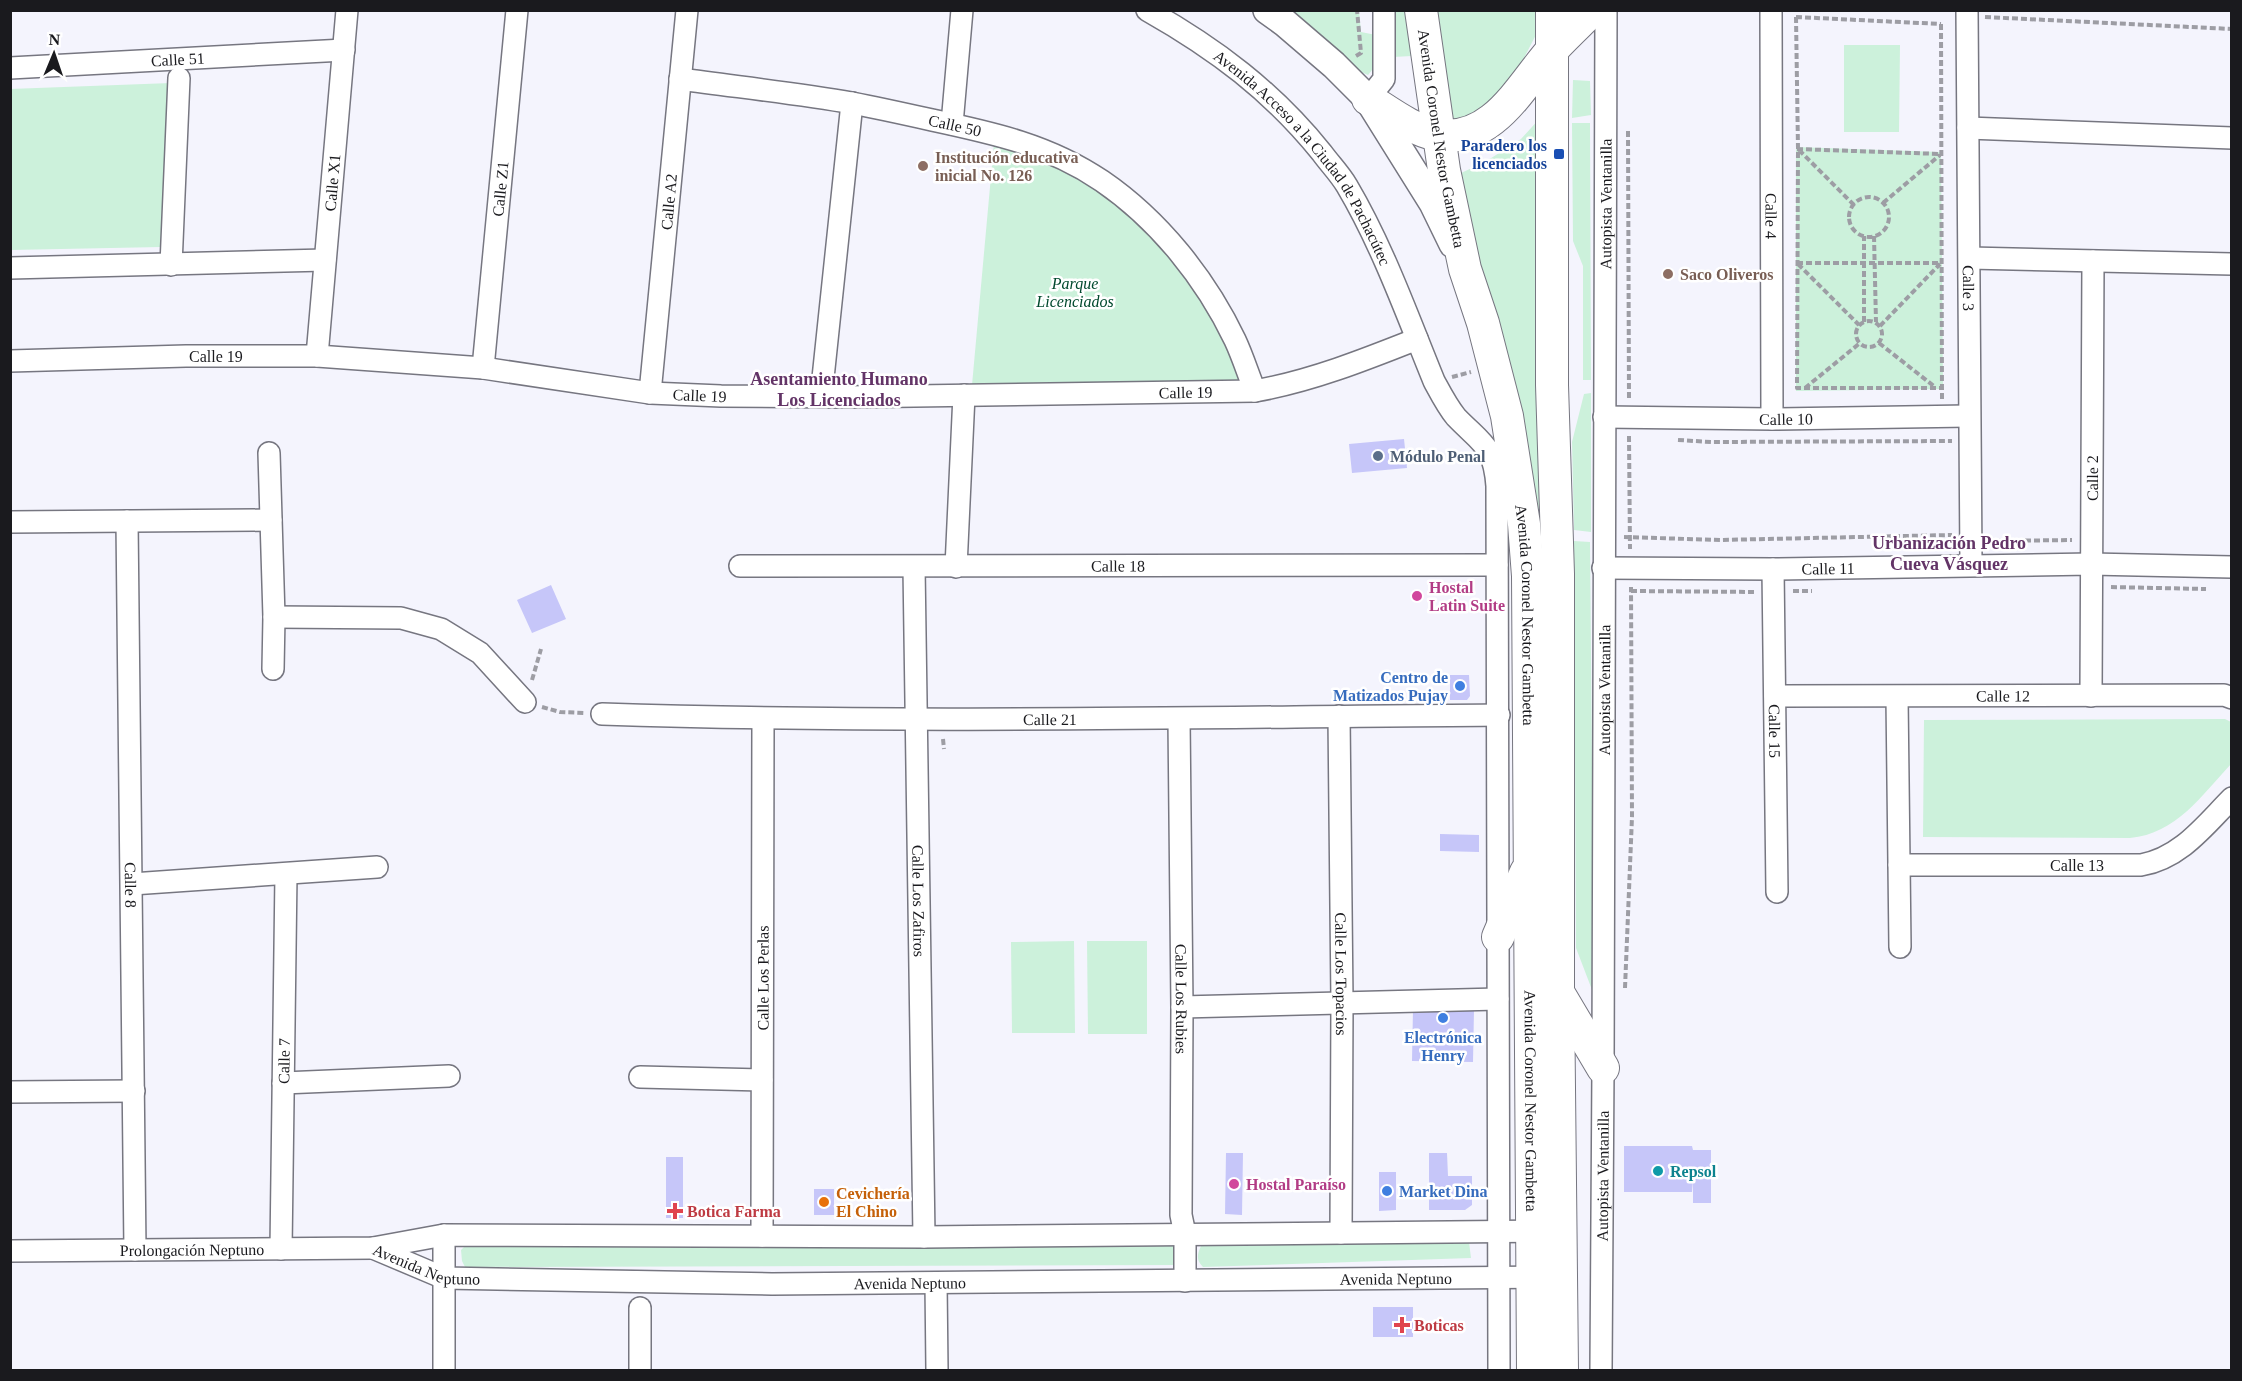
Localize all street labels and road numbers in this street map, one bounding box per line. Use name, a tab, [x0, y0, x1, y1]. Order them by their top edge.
street label: Avenida Coronel Nestor Gambetta	[1415, 28, 1468, 249]
street label: Avenida Acceso a la Ciudad de Pachacútec	[1211, 47, 1394, 268]
street label: Calle 51	[150, 50, 205, 69]
street label: Calle 50	[927, 111, 983, 140]
street label: Autopista Ventanilla	[1597, 139, 1615, 269]
street label: Calle X1	[322, 153, 343, 212]
street label: Calle Z1	[489, 160, 512, 217]
street label: Calle A2	[658, 173, 680, 231]
street label: Calle 4	[1762, 193, 1780, 239]
street label: Calle 3	[1960, 265, 1977, 311]
street label: Calle 19	[189, 348, 243, 365]
street label: Calle 19	[1159, 384, 1213, 401]
street label: Calle 19	[672, 386, 727, 405]
street label: Calle 10	[1759, 410, 1813, 428]
street label: Calle 2	[2084, 455, 2101, 501]
street label: Avenida Coronel Nestor Gambetta	[1512, 503, 1537, 726]
street label: Calle 18	[1091, 557, 1145, 575]
street label: Calle 11	[1801, 560, 1855, 578]
street label: Autopista Ventanilla	[1596, 625, 1614, 755]
street label: Calle 12	[1976, 687, 2030, 705]
street label: Calle 15	[1766, 704, 1783, 758]
street label: Calle 21	[1023, 711, 1077, 728]
street label: Calle Los Zafiros	[909, 845, 928, 957]
street label: Calle 13	[2050, 857, 2104, 874]
street label: Calle 8	[122, 862, 139, 908]
street label: Calle Los Topacios	[1332, 912, 1350, 1036]
street label: Calle Los Perlas	[754, 926, 772, 1030]
street label: Calle Los Rubies	[1172, 944, 1190, 1054]
street label: Avenida Coronel Nestor Gambetta	[1522, 990, 1540, 1212]
street label: Calle 7	[275, 1038, 293, 1084]
street label: Autopista Ventanilla	[1594, 1110, 1612, 1242]
street label: Prolongación Neptuno	[120, 1241, 264, 1260]
street label: Avenida Neptuno	[370, 1241, 480, 1288]
street label: Avenida Neptuno	[1340, 1270, 1452, 1288]
street label: Avenida Neptuno	[854, 1274, 966, 1293]

